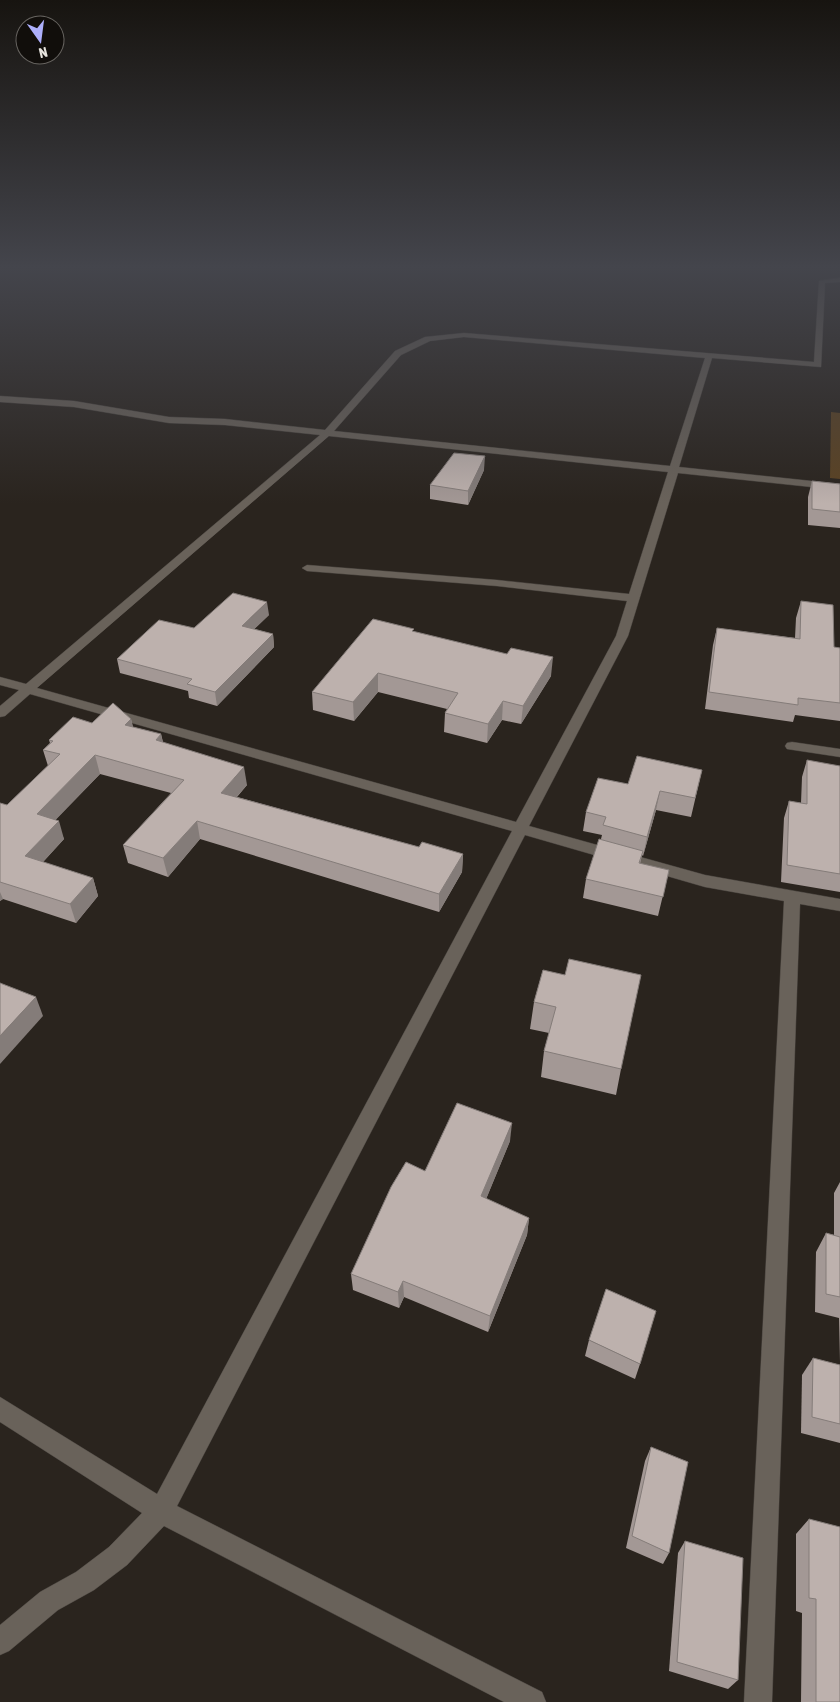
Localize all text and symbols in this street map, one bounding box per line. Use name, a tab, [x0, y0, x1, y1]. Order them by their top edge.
north arrow	[15, 15, 65, 65]
text: N	[37, 44, 49, 61]

